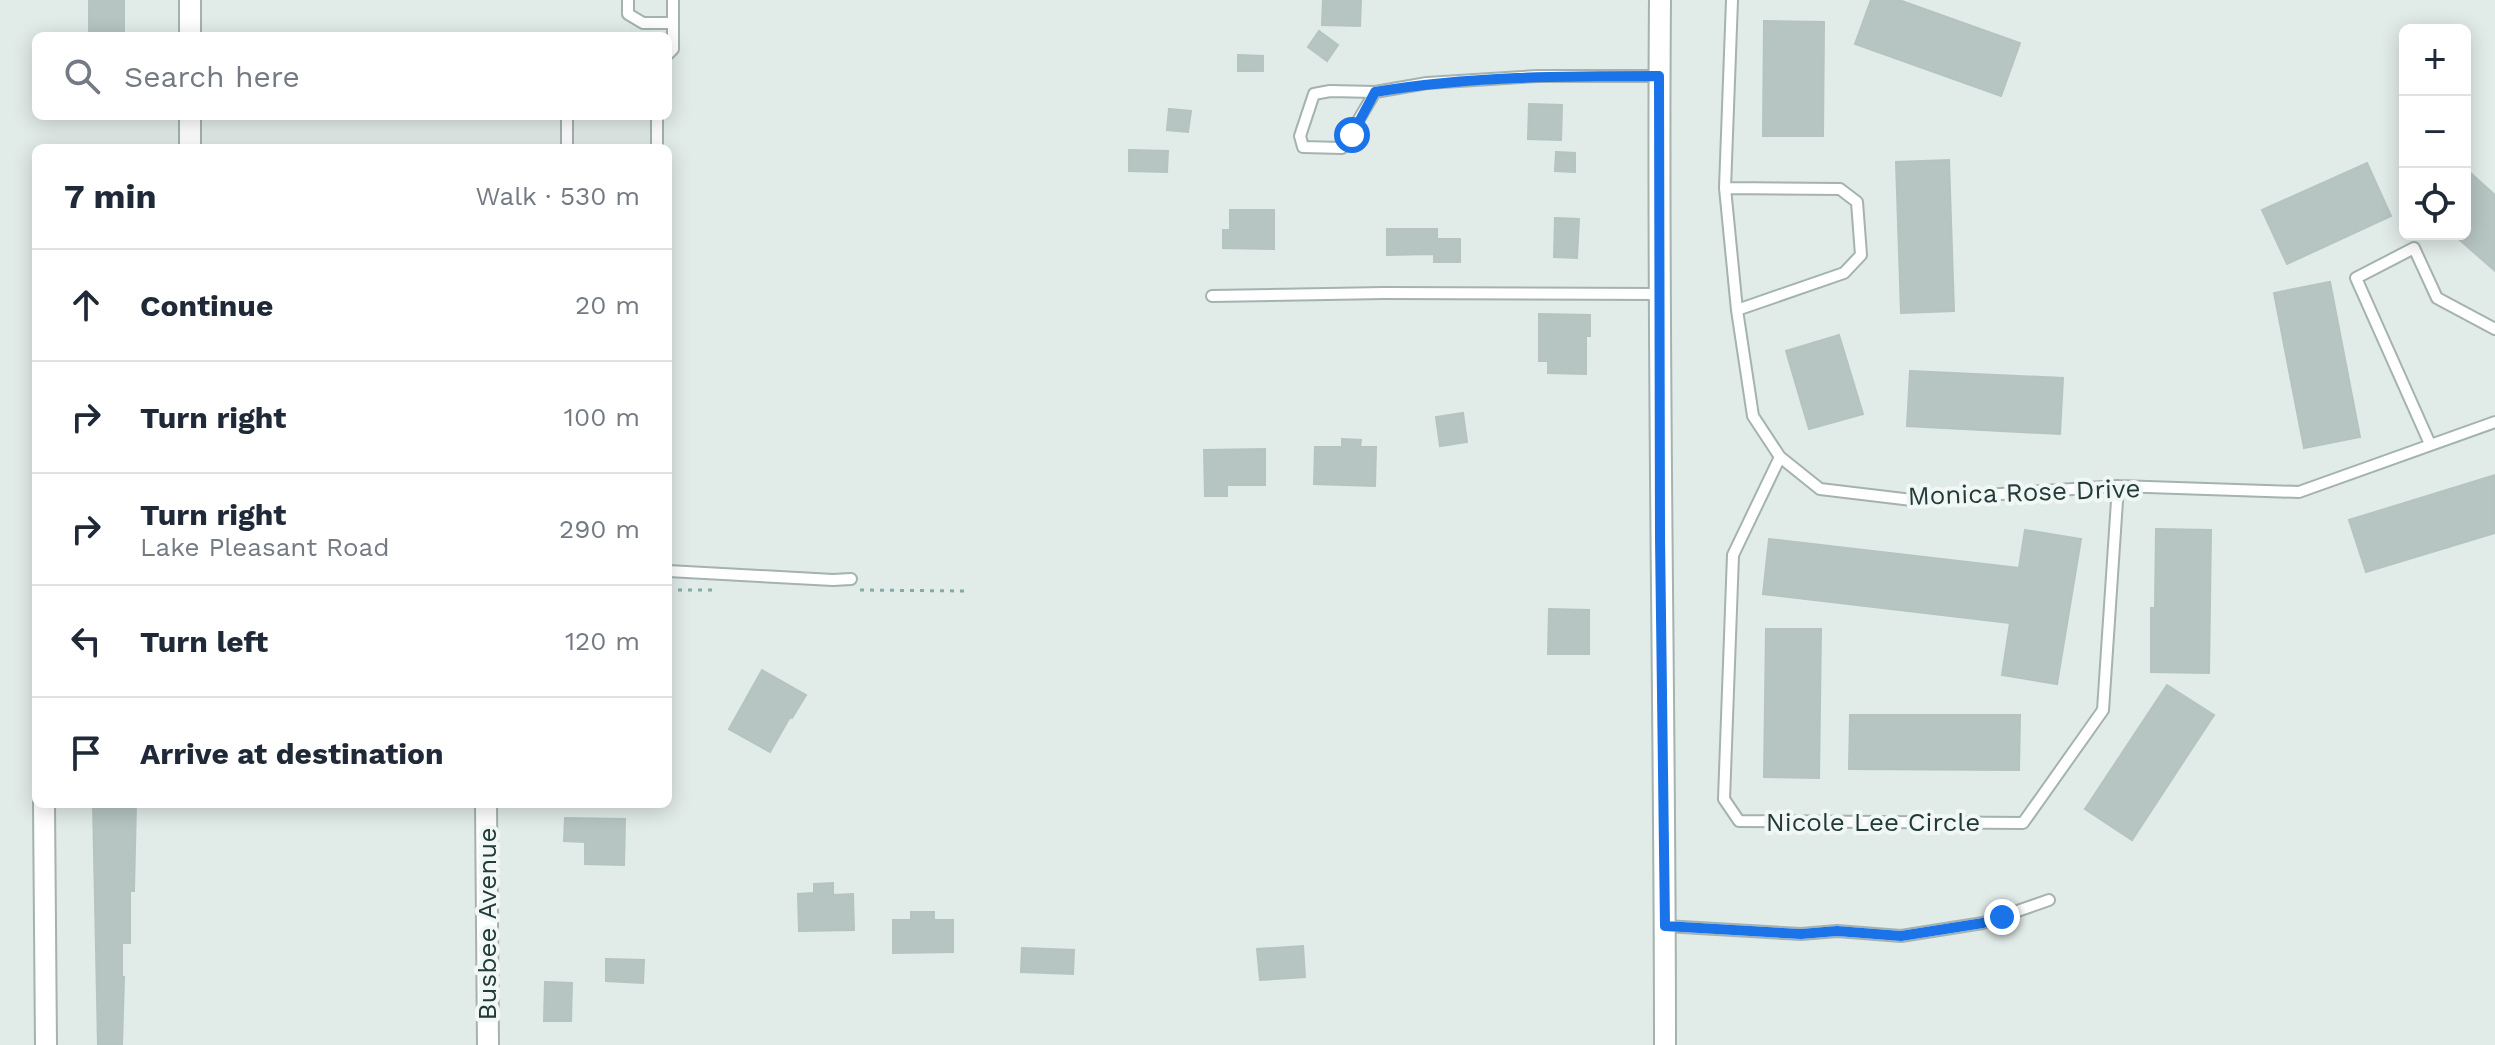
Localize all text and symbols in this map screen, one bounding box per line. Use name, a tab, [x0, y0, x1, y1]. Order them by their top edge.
map controls	[2399, 24, 2471, 240]
button: +	[2399, 24, 2471, 96]
search box	[32, 32, 672, 120]
icon: search	[60, 54, 104, 98]
text: Search here	[124, 59, 300, 94]
button: −	[2399, 96, 2471, 168]
route start	[1334, 117, 1370, 153]
button: locate	[2399, 168, 2471, 240]
text: 7 min	[64, 176, 157, 216]
text: Walk · 530 m	[475, 181, 640, 211]
icon: ahead	[64, 283, 108, 327]
text: Continue	[140, 288, 273, 323]
text: 20 m	[575, 290, 640, 320]
icon: right	[64, 395, 108, 439]
text: Turn right	[140, 400, 286, 435]
text: 100 m	[564, 402, 640, 432]
street label: Monica Rose Drive	[1907, 473, 2141, 511]
text: Turn right	[140, 497, 286, 532]
icon: right	[64, 507, 108, 551]
text: 290 m	[559, 514, 640, 544]
text: Lake Pleasant Road	[140, 532, 390, 562]
icon: left	[64, 619, 108, 663]
text: Turn left	[140, 624, 268, 659]
text: 120 m	[565, 626, 640, 656]
icon: arrive	[64, 731, 108, 775]
text: Arrive at destination	[140, 736, 444, 771]
street label: Nicole Lee Circle	[1766, 807, 1980, 837]
street label: Busbee Avenue	[472, 828, 502, 1020]
route end	[1984, 899, 2020, 935]

